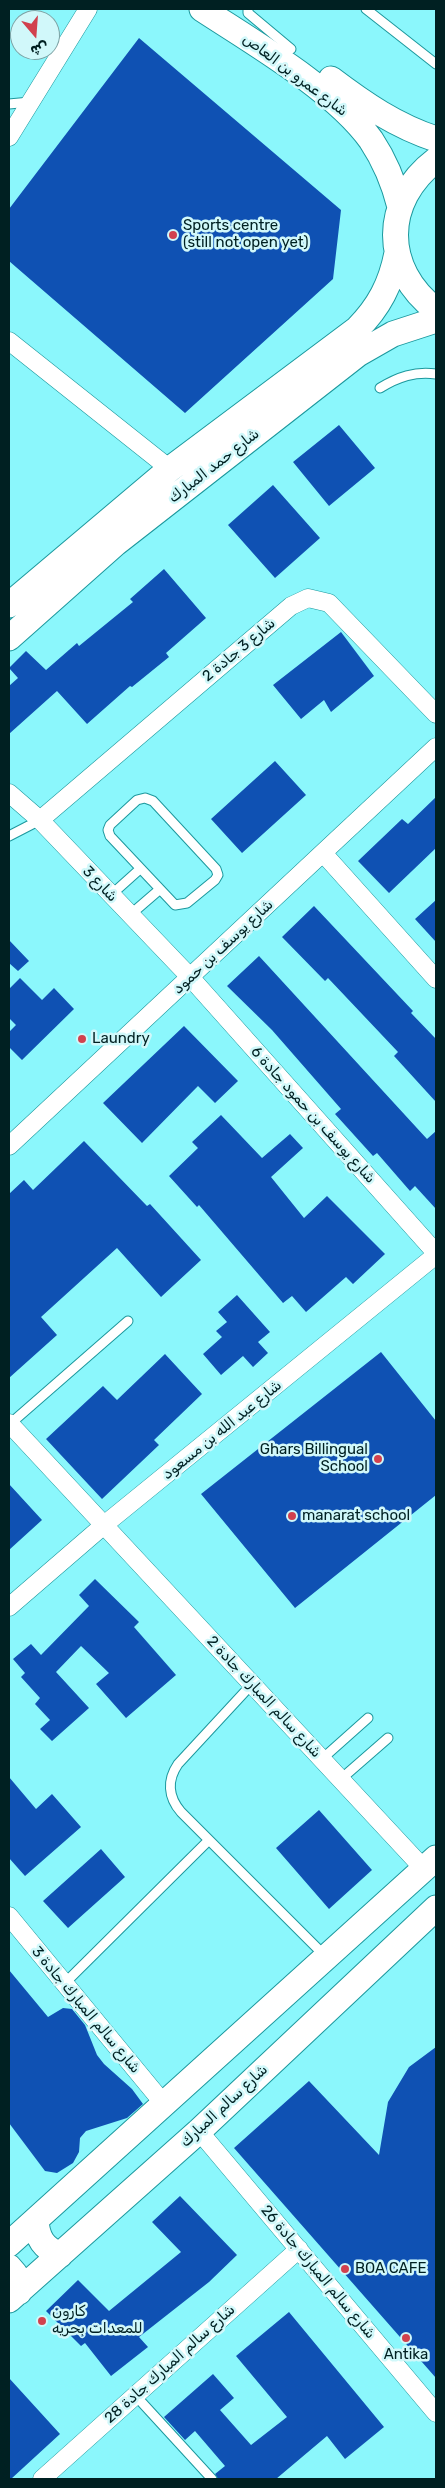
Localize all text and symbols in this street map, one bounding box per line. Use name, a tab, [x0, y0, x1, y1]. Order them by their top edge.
north arrow	[10, 10, 60, 60]
street label: شارع عمرو بن العاص	[239, 30, 351, 120]
text: ش	[28, 38, 51, 60]
place label: Sports centre (still not open yet)	[183, 217, 309, 252]
marker: Sports centre (still not open yet)	[167, 229, 179, 241]
street label: شارع حمد المبارك	[165, 425, 263, 507]
street label: شارع 3 جادة 2	[199, 614, 279, 686]
street label: شارع 3	[79, 862, 121, 906]
street label: شارع يوسف بن حمود	[169, 896, 277, 998]
place label: Laundry	[92, 1030, 150, 1048]
marker: Laundry	[76, 1033, 88, 1045]
street label: شارع يوسف بن حمود جادة 6	[247, 1043, 379, 1187]
street label: شارع عبد الله بن مسعود	[159, 1376, 285, 1484]
place label: Ghars Billingual School	[260, 1441, 368, 1476]
marker: Ghars Billingual School	[372, 1453, 384, 1465]
place label: manarat school	[302, 1507, 410, 1525]
marker: manarat school	[286, 1510, 298, 1522]
street label: شارع سالم المبارك جادة 2	[203, 1632, 325, 1762]
street label: شارع سالم المبارك جادة 3	[28, 1943, 144, 2077]
street label: شارع سالم المبارك	[177, 2061, 271, 2151]
street label: شارع سالم المبارك جادة 26	[257, 2202, 379, 2342]
place label: BOA CAFE	[355, 2260, 426, 2278]
marker: BOA CAFE	[339, 2263, 351, 2275]
street label: شارع سالم المبارك جادة 28	[101, 2301, 239, 2427]
place label: کارون للمعدات بحریه	[52, 2303, 143, 2338]
marker: کارون للمعدات بحریه	[36, 2315, 48, 2327]
marker: Antika	[400, 2332, 412, 2344]
place label: Antika	[384, 2346, 428, 2364]

